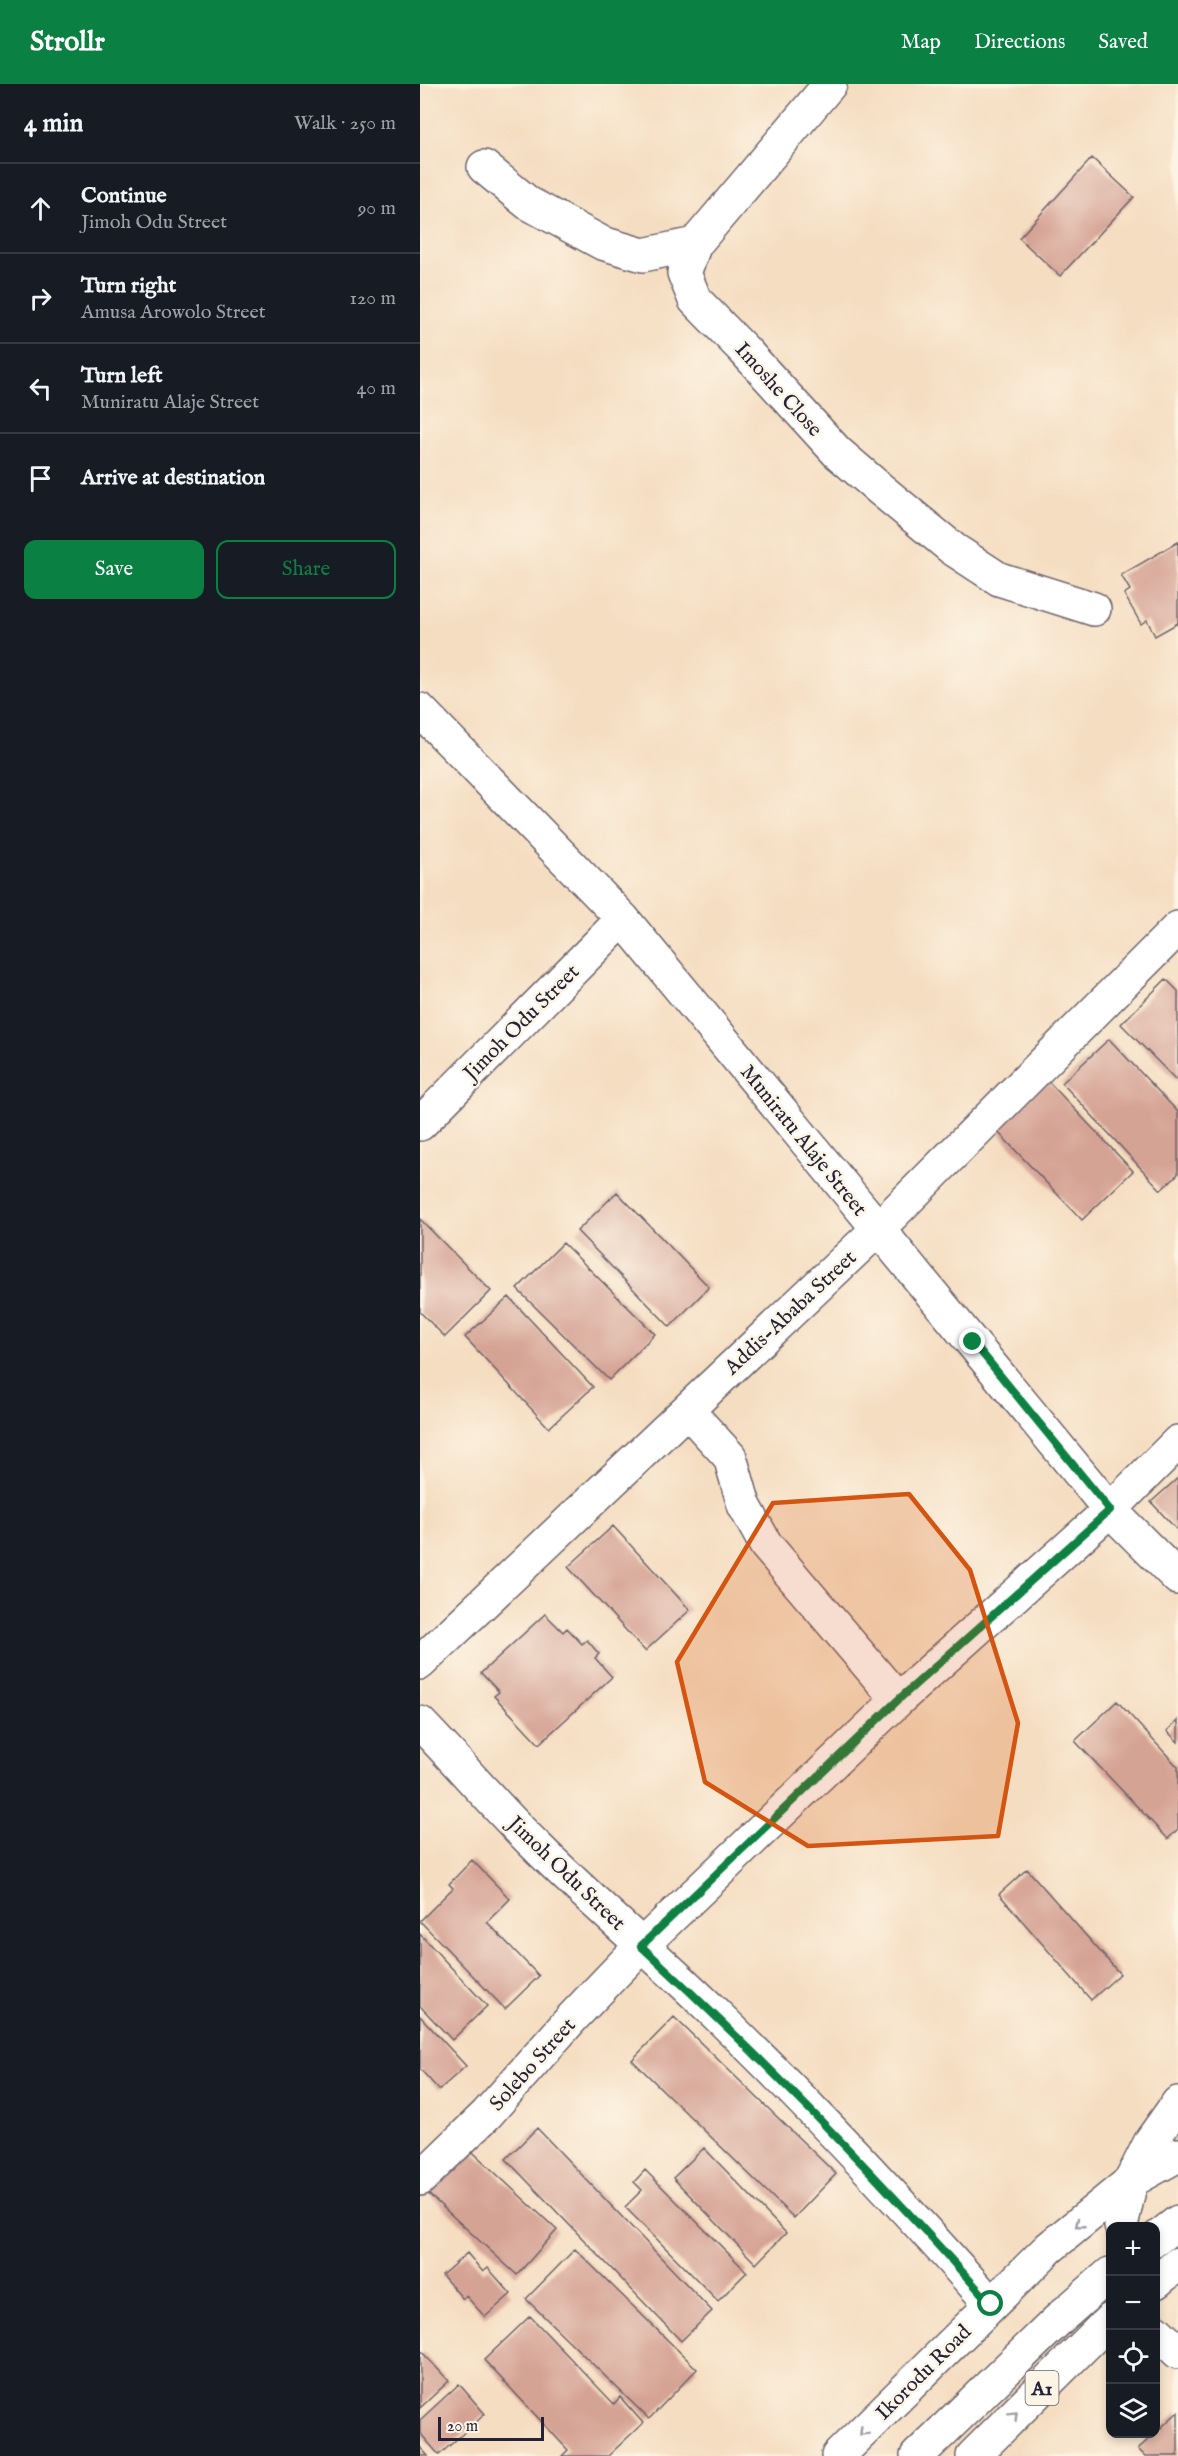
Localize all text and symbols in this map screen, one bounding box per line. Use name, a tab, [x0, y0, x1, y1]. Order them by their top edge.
text: Strollr	[30, 25, 105, 60]
text: Map	[901, 29, 941, 56]
text: Directions	[974, 29, 1065, 56]
text: Saved	[1098, 29, 1148, 56]
text: 4 min	[24, 107, 83, 140]
text: Walk · 250 m	[294, 111, 396, 136]
text: Continue	[81, 182, 167, 210]
icon: ahead	[24, 192, 57, 225]
text: 90 m	[358, 196, 396, 221]
text: Jimoh Odu Street	[81, 210, 227, 235]
text: Turn right	[81, 272, 176, 300]
icon: right	[24, 282, 57, 315]
text: 120 m	[350, 286, 396, 311]
text: Amusa Arowolo Street	[81, 300, 266, 325]
street label: Imoshe Close	[728, 337, 828, 443]
text: Turn left	[81, 362, 163, 390]
icon: left	[24, 372, 57, 405]
text: 40 m	[357, 376, 396, 401]
text: Muniratu Alaje Street	[81, 390, 259, 415]
icon: arrive	[24, 462, 57, 495]
text: Arrive at destination	[81, 464, 265, 492]
button: Save	[24, 540, 204, 599]
button: Share	[216, 540, 396, 599]
street label: Jimoh Odu Street	[457, 959, 586, 1088]
street label: Muniratu Alaje Street	[733, 1060, 872, 1222]
street label: Addis-Ababa Street	[719, 1245, 863, 1382]
route end	[959, 1328, 985, 1354]
street label: Jimoh Odu Street	[500, 1810, 631, 1937]
street label: Solebo Street	[484, 2013, 582, 2117]
one-way arrow	[1074, 2217, 1085, 2228]
map controls	[1106, 2222, 1160, 2438]
button: +	[1106, 2222, 1160, 2276]
button: −	[1106, 2276, 1160, 2330]
route start	[977, 2290, 1003, 2316]
street label: Ikorodu Road	[870, 2319, 978, 2427]
button: locate	[1106, 2330, 1160, 2384]
road number: A1	[1026, 2371, 1058, 2405]
button: layers	[1106, 2384, 1160, 2438]
one-way arrow	[1007, 2411, 1018, 2422]
scale bar	[438, 2414, 544, 2442]
text: 20 m	[447, 2417, 478, 2437]
one-way arrow	[859, 2425, 869, 2436]

